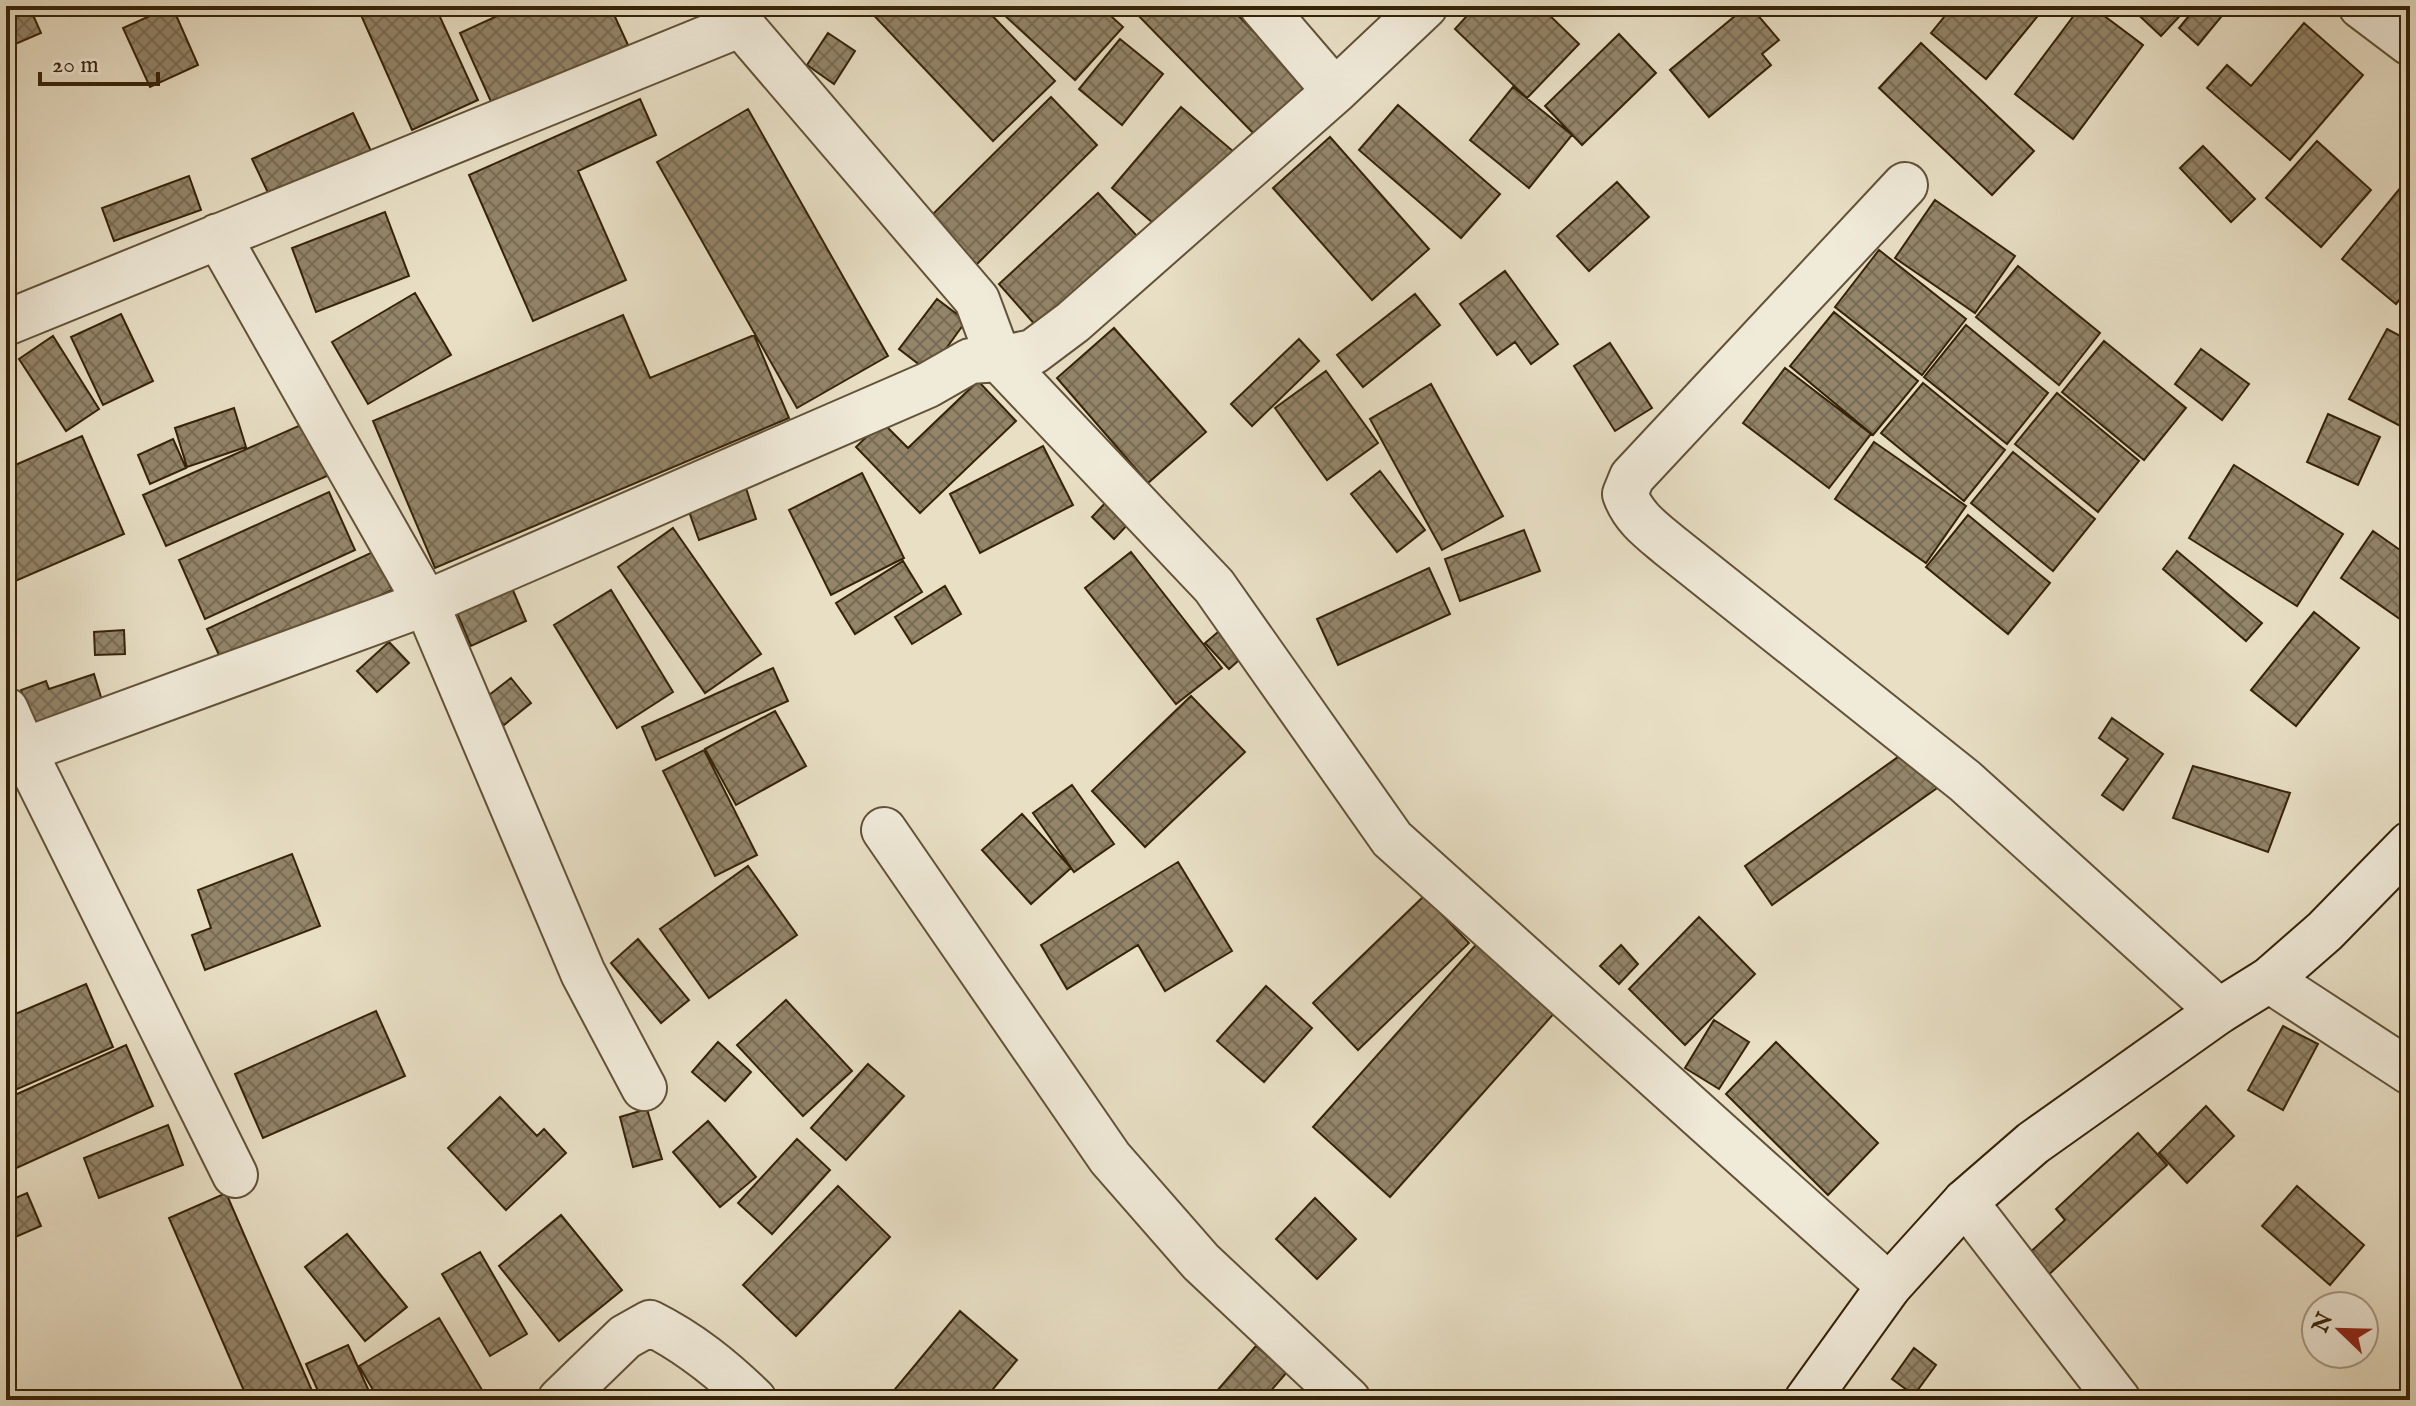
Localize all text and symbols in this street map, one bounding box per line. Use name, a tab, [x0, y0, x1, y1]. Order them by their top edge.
scale bar	[40, 36, 158, 86]
text: 20 m	[52, 50, 99, 81]
north arrow	[2300, 1290, 2380, 1370]
text: N	[2306, 1309, 2340, 1338]

